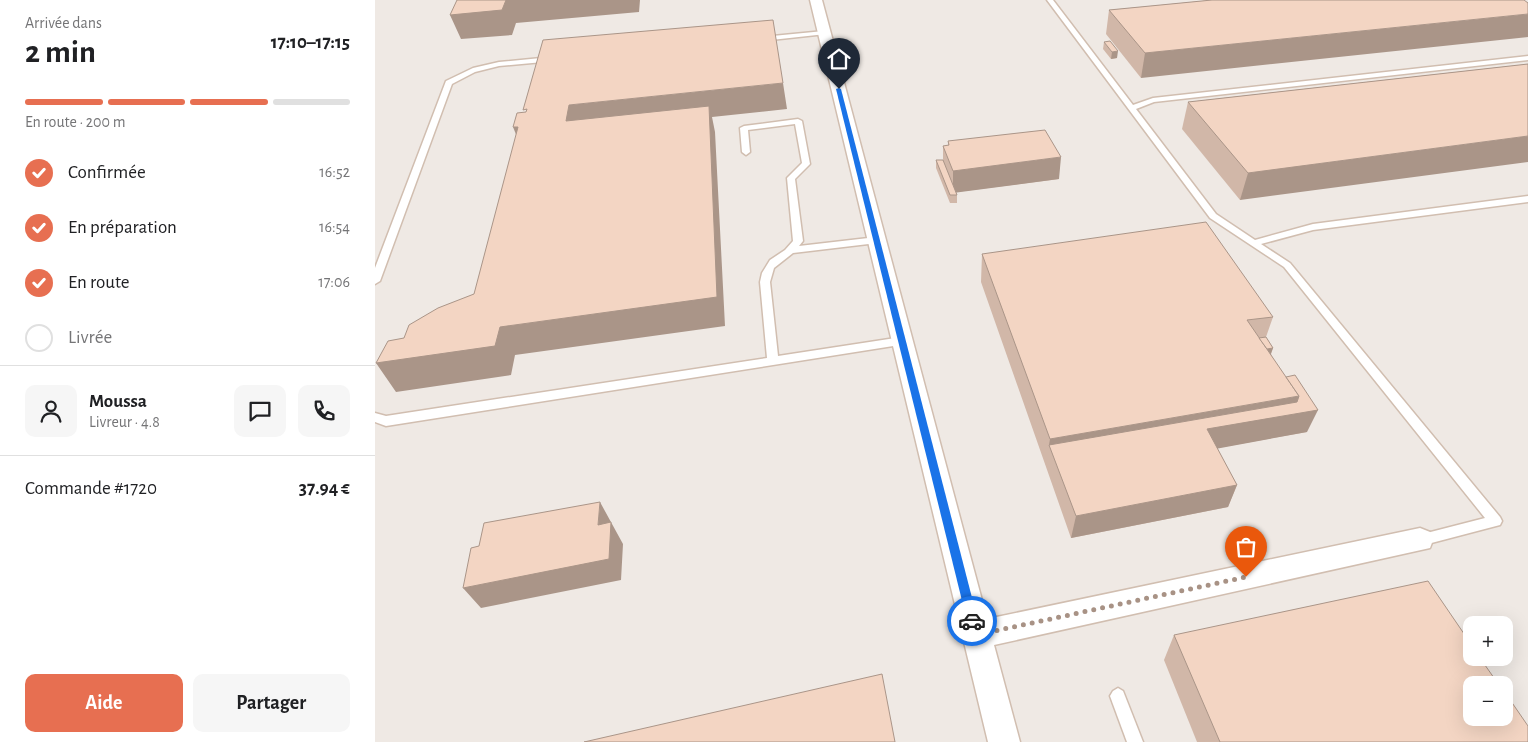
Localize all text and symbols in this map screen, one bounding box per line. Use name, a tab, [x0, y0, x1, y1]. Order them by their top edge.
text: Arrivée dans	[25, 15, 102, 31]
text: 17:10–17:15	[271, 33, 350, 52]
text: 2 min	[25, 36, 96, 68]
pin	[818, 38, 860, 89]
icon: home	[825, 45, 853, 73]
text: En route · 200 m	[25, 114, 125, 130]
icon: check	[25, 159, 53, 187]
text: Confirmée	[68, 163, 146, 182]
text: 16:52	[319, 164, 350, 180]
icon: check	[25, 214, 53, 242]
text: En préparation	[68, 218, 177, 237]
text: 16:54	[319, 219, 350, 235]
icon: check	[25, 269, 53, 297]
text: En route	[68, 273, 130, 292]
text: 17:06	[318, 274, 350, 290]
text: Livrée	[68, 328, 112, 347]
button: person	[25, 385, 77, 437]
button: chat	[234, 385, 286, 437]
button: phone	[298, 385, 350, 437]
text: Moussa	[89, 392, 147, 411]
text: Livreur · 4.8	[89, 414, 160, 430]
text: Commande #1720	[25, 479, 157, 498]
text: 37.94 €	[299, 479, 350, 498]
pin	[1225, 526, 1267, 577]
icon: bag	[1232, 533, 1260, 561]
courier	[947, 596, 997, 646]
icon: car	[958, 607, 986, 635]
map controls	[1463, 616, 1513, 726]
button: +	[1463, 616, 1513, 666]
button: Aide	[25, 674, 183, 732]
button: Partager	[193, 674, 350, 732]
button: −	[1463, 676, 1513, 726]

